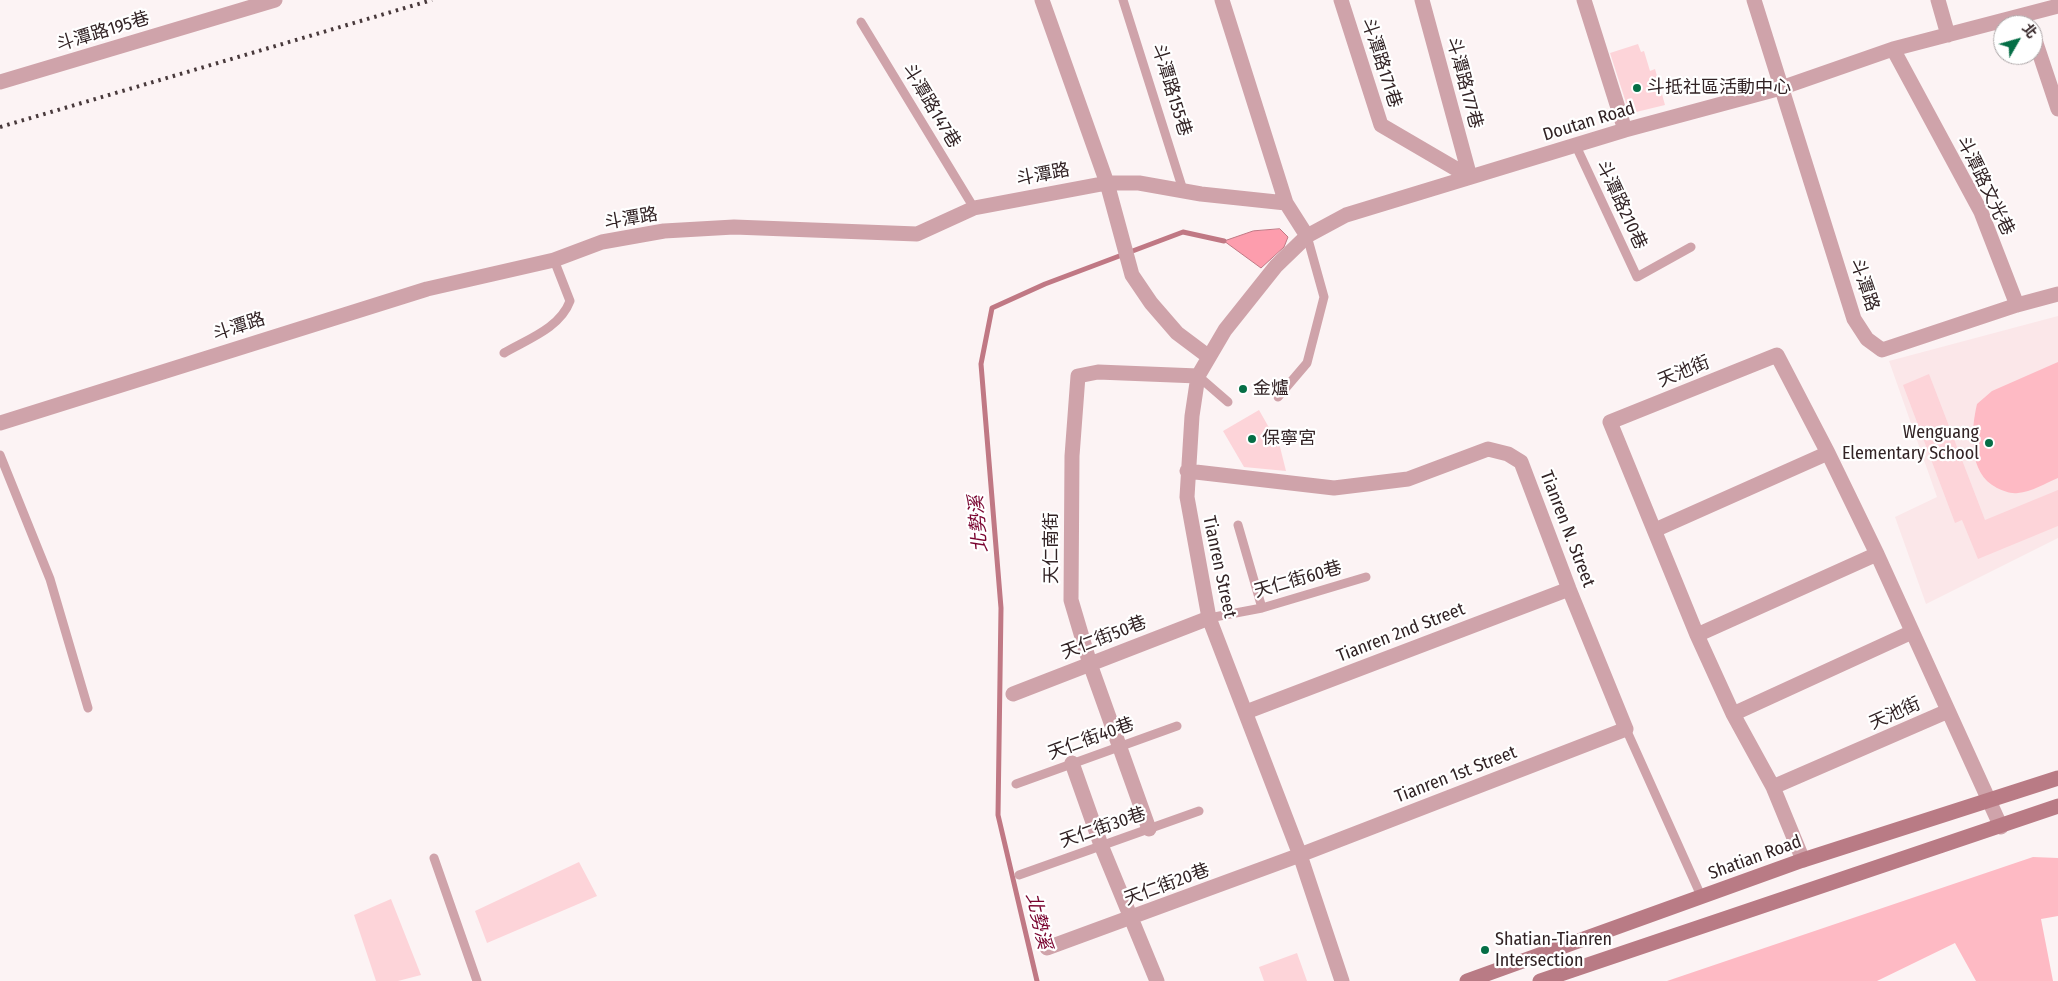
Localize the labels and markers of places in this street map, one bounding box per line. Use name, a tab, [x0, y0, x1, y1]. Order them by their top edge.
place label: 斗抵社區活動中心	[1647, 77, 1791, 99]
marker: 斗抵社區活動中心	[1631, 82, 1643, 94]
place label: 金爐	[1253, 378, 1289, 400]
marker: 金爐	[1237, 383, 1249, 395]
place label: Wenguang Elementary School	[1842, 422, 1979, 464]
place label: 保寧宮	[1262, 428, 1316, 450]
marker: 保寧宮	[1246, 433, 1258, 445]
marker: Wenguang Elementary School	[1983, 437, 1995, 449]
place label: Shatian-Tianren Intersection	[1495, 929, 1612, 972]
marker: Shatian-Tianren Intersection	[1479, 944, 1491, 956]

